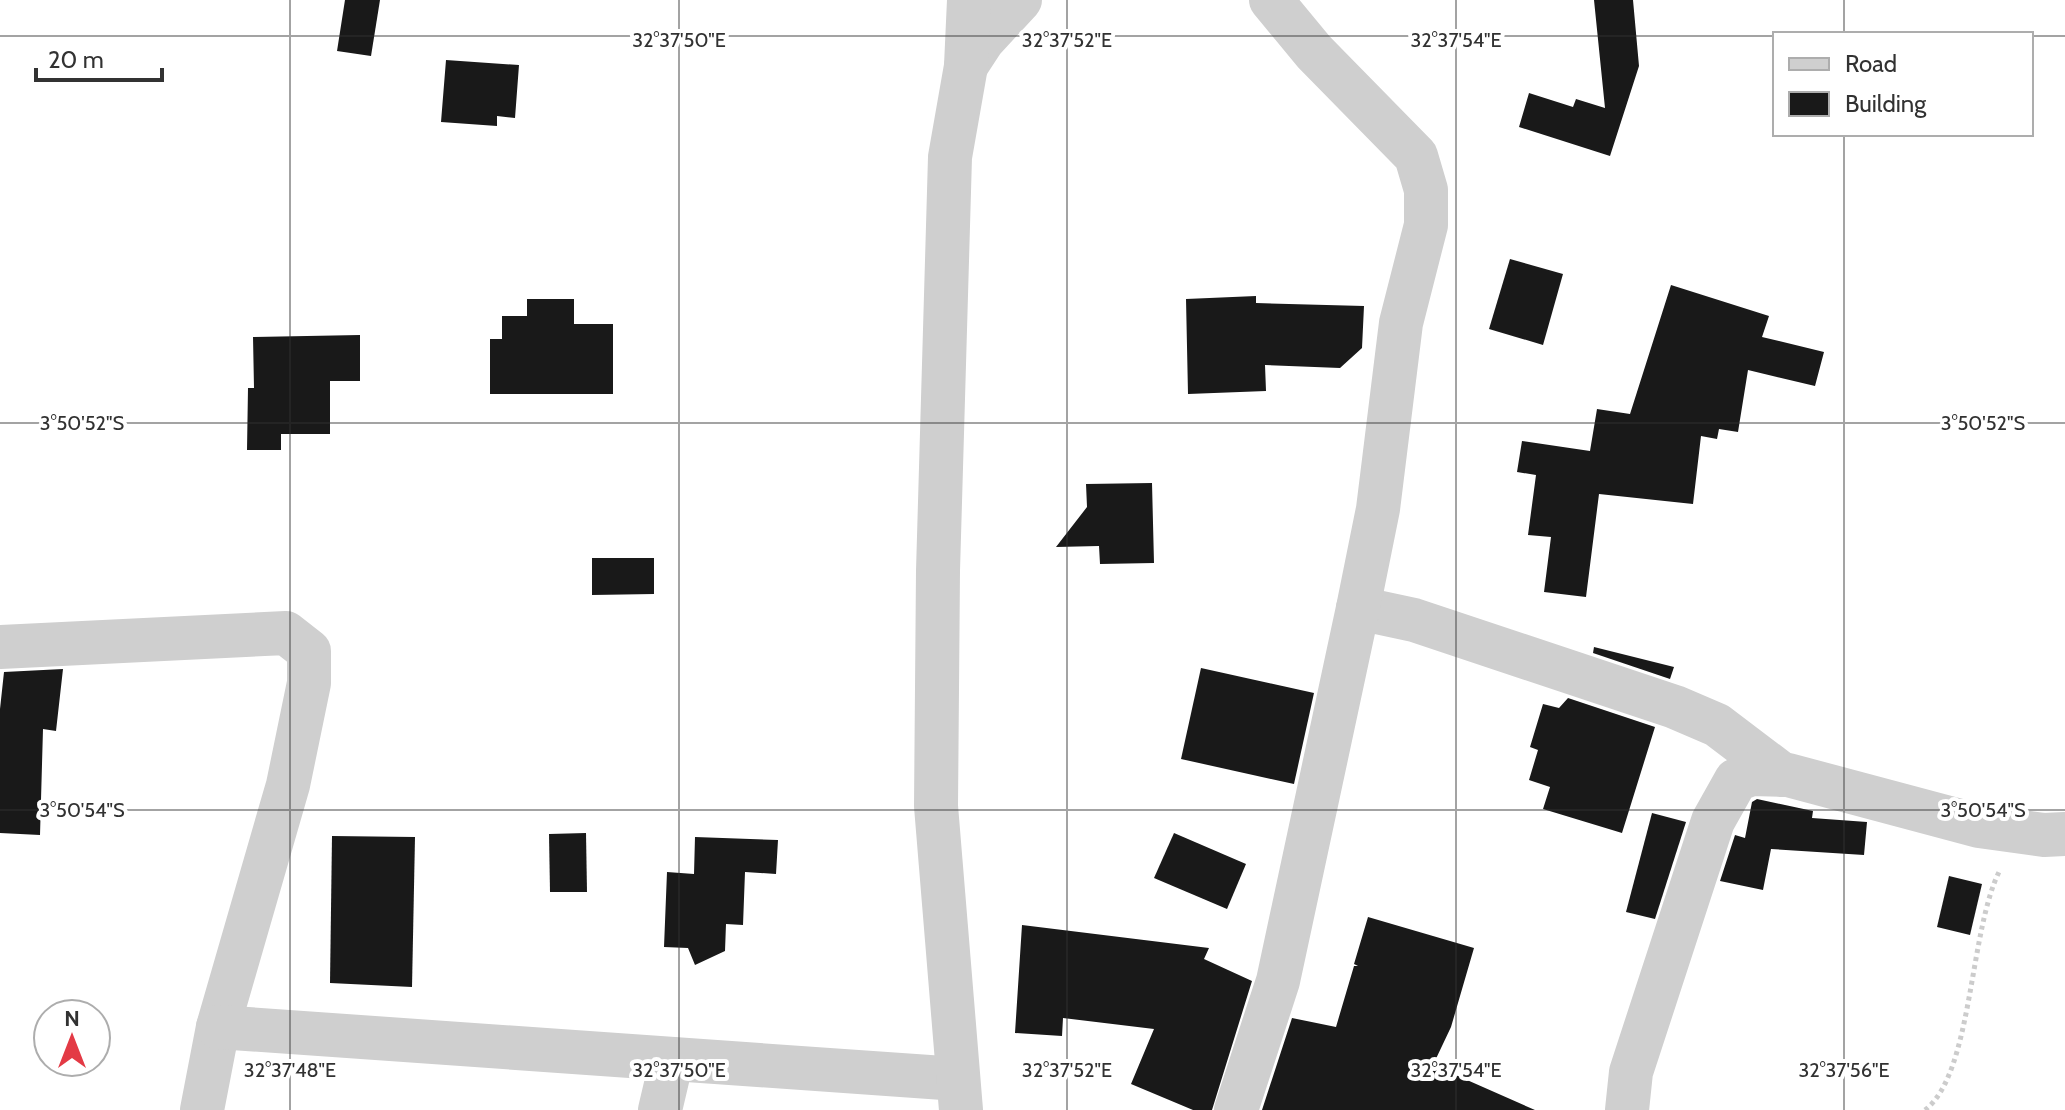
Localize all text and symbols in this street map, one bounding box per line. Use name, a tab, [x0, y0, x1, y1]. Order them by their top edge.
text: 32°37'50"E	[632, 28, 726, 52]
text: 32°37'52"E	[1022, 28, 1112, 52]
text: 32°37'54"E	[1410, 28, 1502, 52]
scale bar	[36, 32, 162, 82]
legend	[1773, 32, 2033, 136]
text: 20 m	[48, 45, 104, 74]
text: Road	[1845, 49, 1897, 78]
text: Building	[1845, 89, 1927, 118]
text: 3°50'52"S	[40, 411, 124, 435]
text: 3°50'52"S	[1941, 411, 2025, 435]
text: 3°50'54"S	[39, 798, 125, 822]
text: 3°50'54"S	[1940, 798, 2026, 822]
north arrow	[32, 998, 112, 1078]
text: N	[64, 1005, 80, 1032]
text: 32°37'48"E	[244, 1058, 336, 1082]
text: 32°37'50"E	[632, 1058, 726, 1082]
text: 32°37'52"E	[1022, 1058, 1112, 1082]
text: 32°37'54"E	[1410, 1058, 1502, 1082]
text: 32°37'56"E	[1798, 1058, 1890, 1082]

